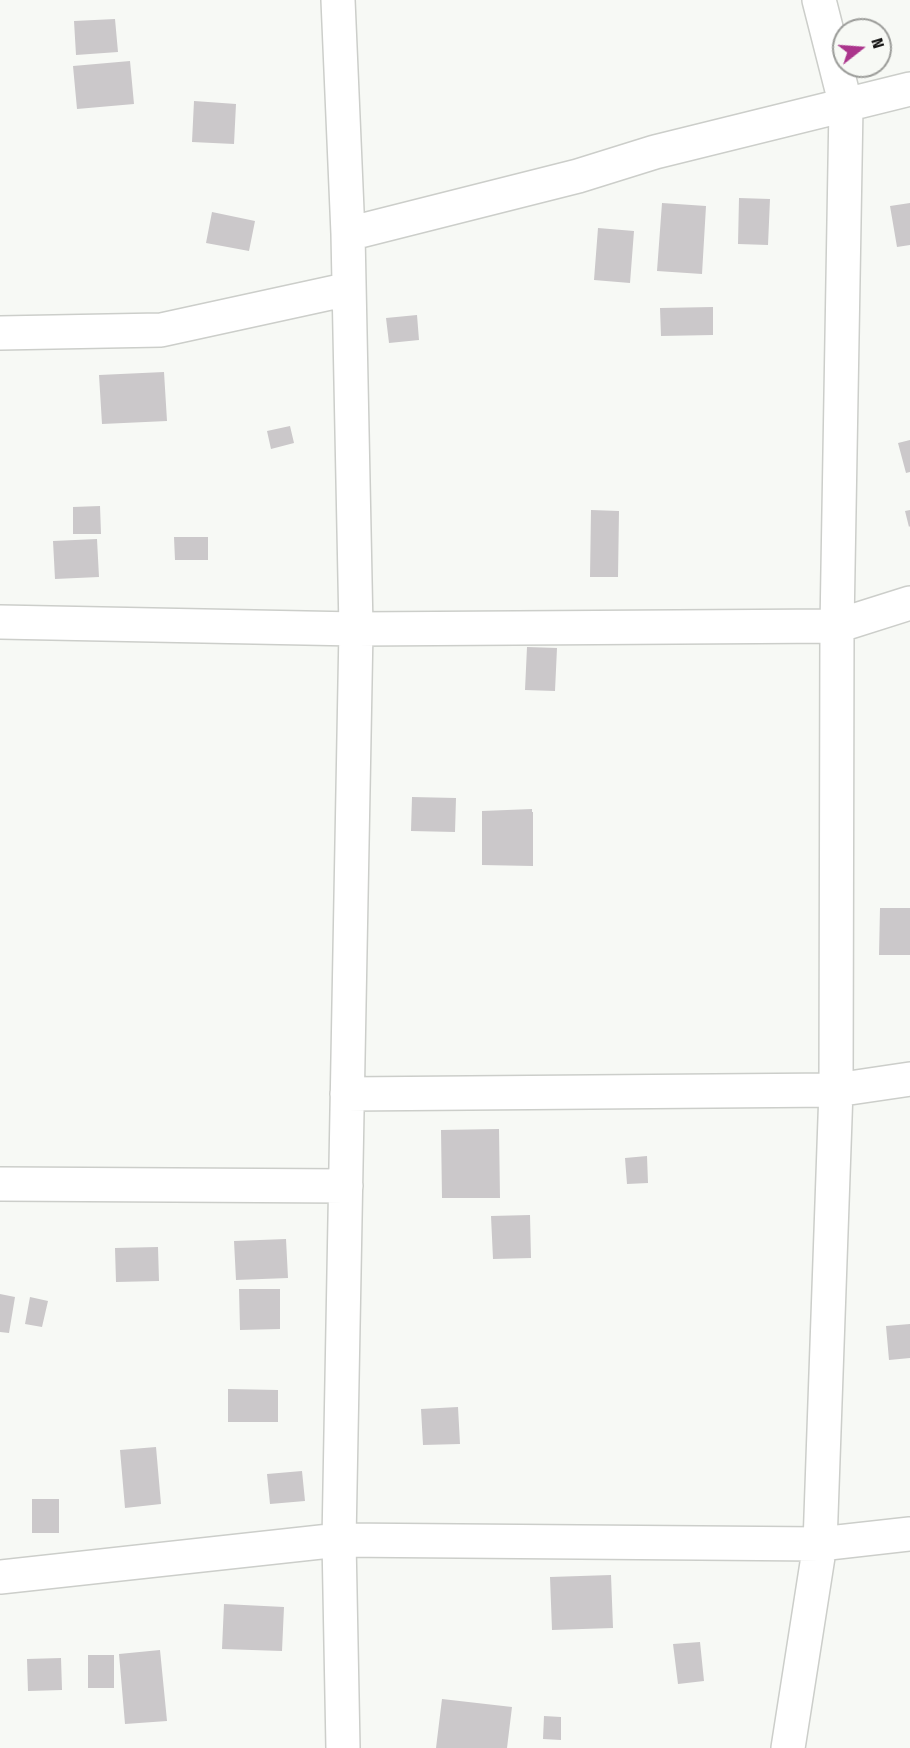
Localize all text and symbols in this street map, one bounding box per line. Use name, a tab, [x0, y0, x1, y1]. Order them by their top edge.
north arrow	[832, 18, 892, 78]
text: N	[867, 36, 888, 51]

